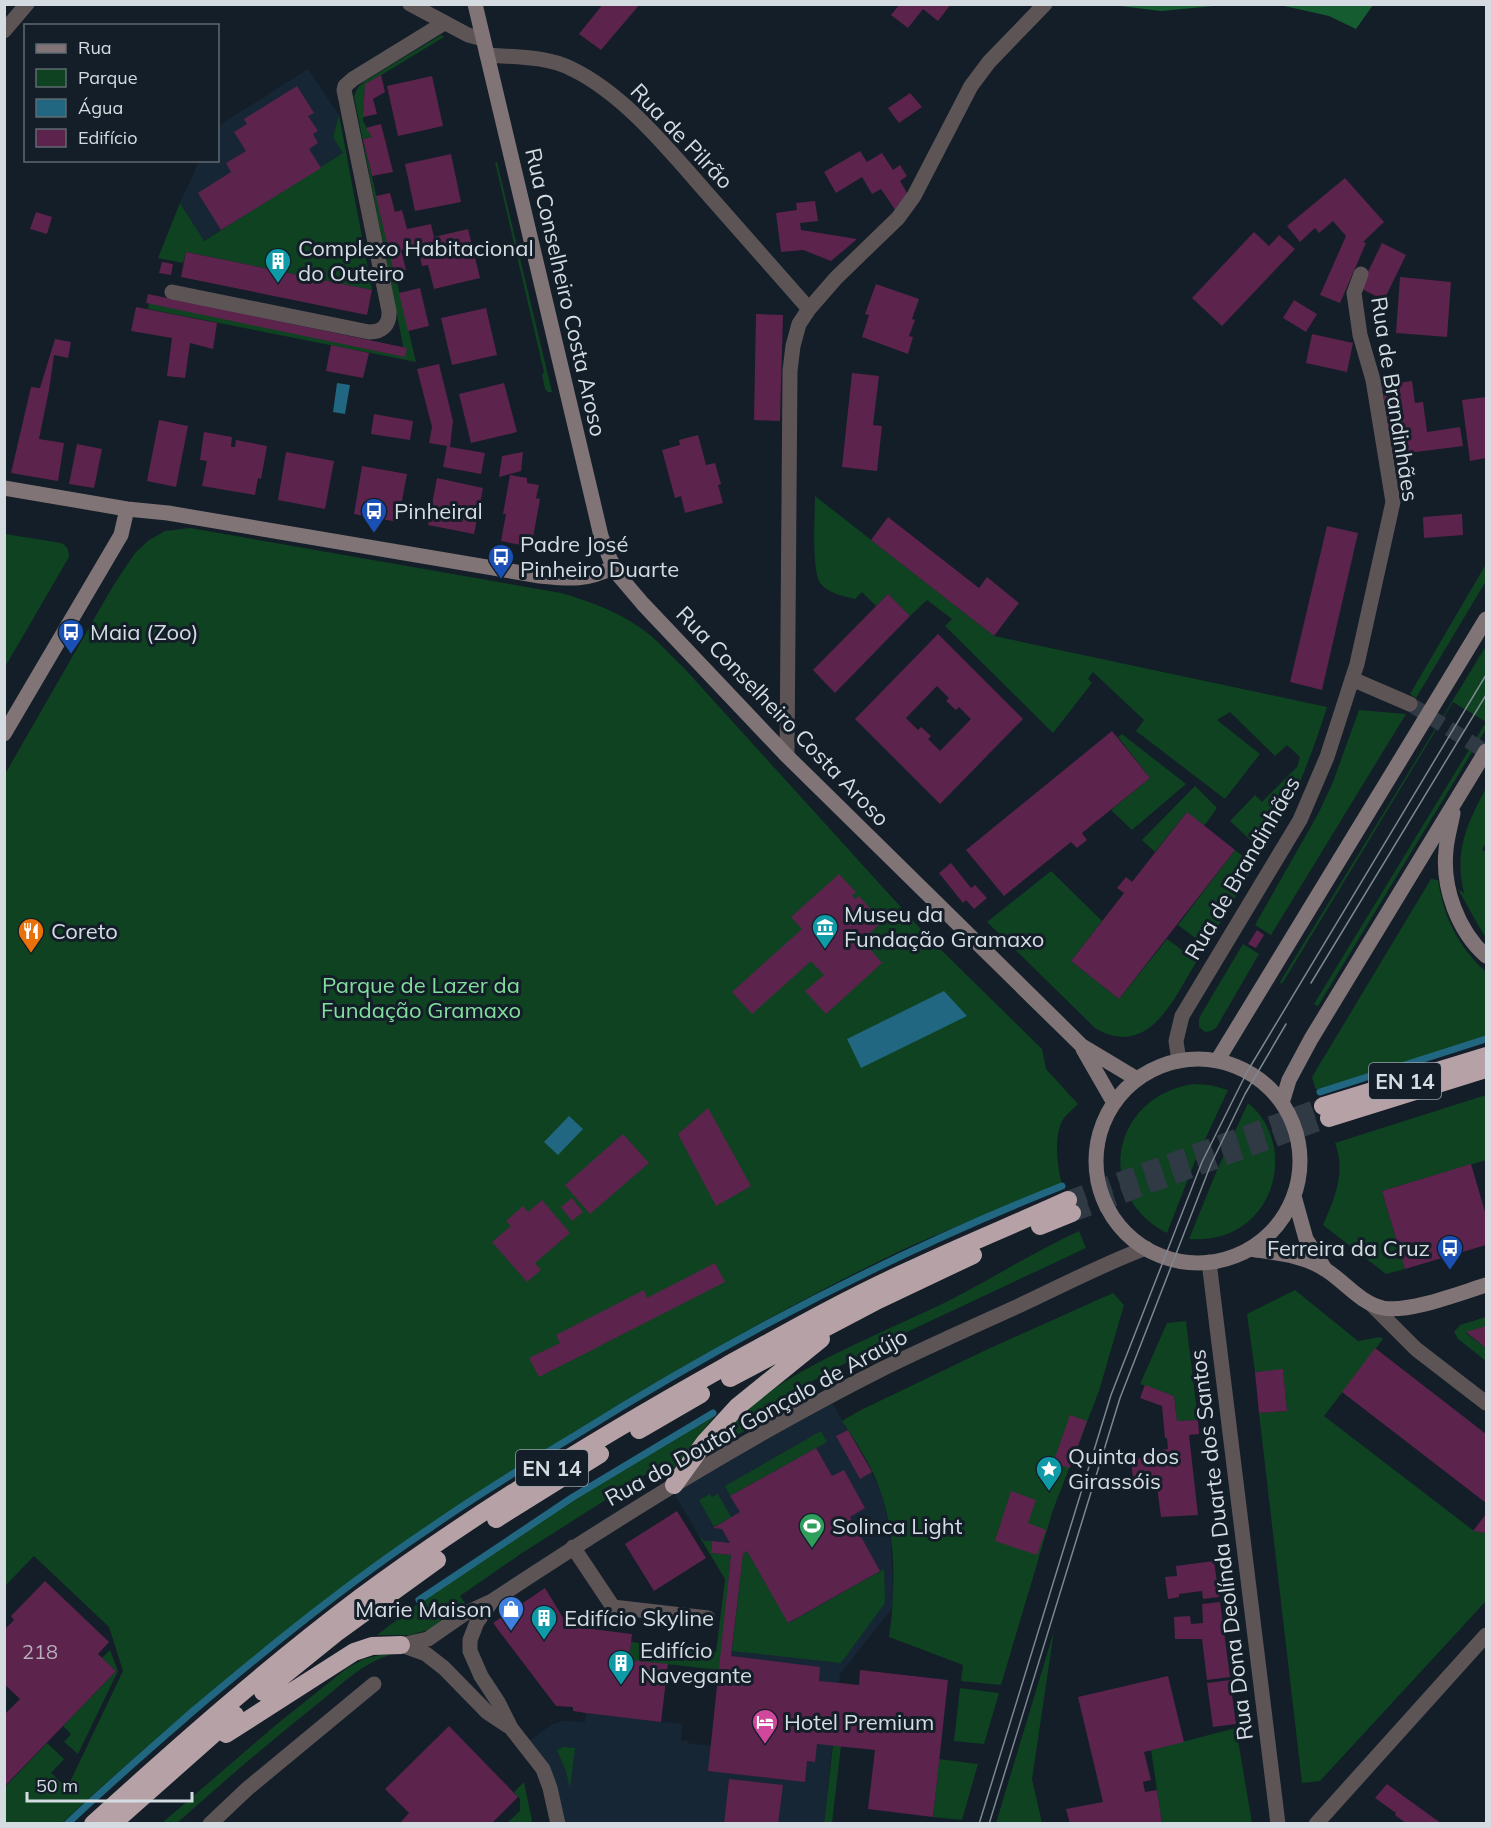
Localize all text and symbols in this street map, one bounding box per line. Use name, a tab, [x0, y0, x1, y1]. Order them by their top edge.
legend	[24, 24, 219, 162]
text: Rua	[78, 36, 112, 59]
text: Parque	[78, 66, 137, 89]
street label: Rua de Pilrão	[625, 77, 739, 195]
text: Água	[78, 96, 123, 119]
text: Edifício	[78, 126, 137, 149]
street label: Rua Conselheiro Costa Aroso	[519, 145, 613, 439]
place label: Complexo Habitacional do Outeiro	[298, 234, 534, 287]
building icon: Complexo Habitacional do Outeiro	[263, 246, 293, 284]
street label: Rua de Brandinhães	[1365, 295, 1425, 503]
bus stop icon: Pinheiral	[359, 496, 389, 534]
place label: Pinheiral	[394, 497, 483, 525]
place label: Padre José Pinheiro Duarte	[520, 530, 679, 583]
bus stop icon: Padre José Pinheiro Duarte	[486, 542, 516, 580]
street label: Rua Conselheiro Costa Aroso	[670, 600, 896, 832]
bus stop icon: Maia (Zoo)	[56, 617, 86, 655]
place label: Maia (Zoo)	[90, 618, 198, 646]
street label: Rua de Brandinhães	[1178, 771, 1306, 965]
place label: Museu da Fundação Gramaxo	[844, 900, 1044, 953]
museum icon: Museu da Fundação Gramaxo	[810, 912, 840, 950]
restaurant icon: Coreto	[16, 916, 46, 954]
place label: Coreto	[51, 917, 118, 945]
park label: Parque de Lazer da Fundação Gramaxo	[321, 971, 521, 1024]
road number: EN 14	[1369, 1063, 1441, 1099]
bus stop icon: Ferreira da Cruz	[1435, 1233, 1465, 1271]
place label: Ferreira da Cruz	[1267, 1234, 1430, 1262]
street label: Rua do Doutor Gonçalo de Araújo	[600, 1322, 912, 1512]
street label: Rua Dona Deolínda Duarte dos Santos	[1183, 1348, 1259, 1742]
place label: Quinta dos Girassóis	[1068, 1442, 1179, 1495]
road number: EN 14	[516, 1450, 588, 1486]
place icon: Quinta dos Girassóis	[1034, 1454, 1064, 1492]
sports icon: Solinca Light	[797, 1511, 827, 1549]
place label: Solinca Light	[832, 1512, 963, 1540]
shop icon: Marie Maison	[496, 1594, 526, 1632]
place label: Marie Maison	[355, 1595, 492, 1623]
building icon: Edifício Skyline	[529, 1603, 559, 1641]
place label: Edifício Skyline	[564, 1604, 714, 1632]
place label: Edifício Navegante	[640, 1636, 752, 1689]
house number: 218	[22, 1639, 58, 1664]
building icon: Edifício Navegante	[606, 1648, 636, 1686]
hotel icon: Hotel Premium	[750, 1707, 780, 1745]
place label: Hotel Premium	[784, 1708, 934, 1736]
scale bar	[27, 1765, 192, 1803]
text: 50 m	[36, 1774, 78, 1797]

